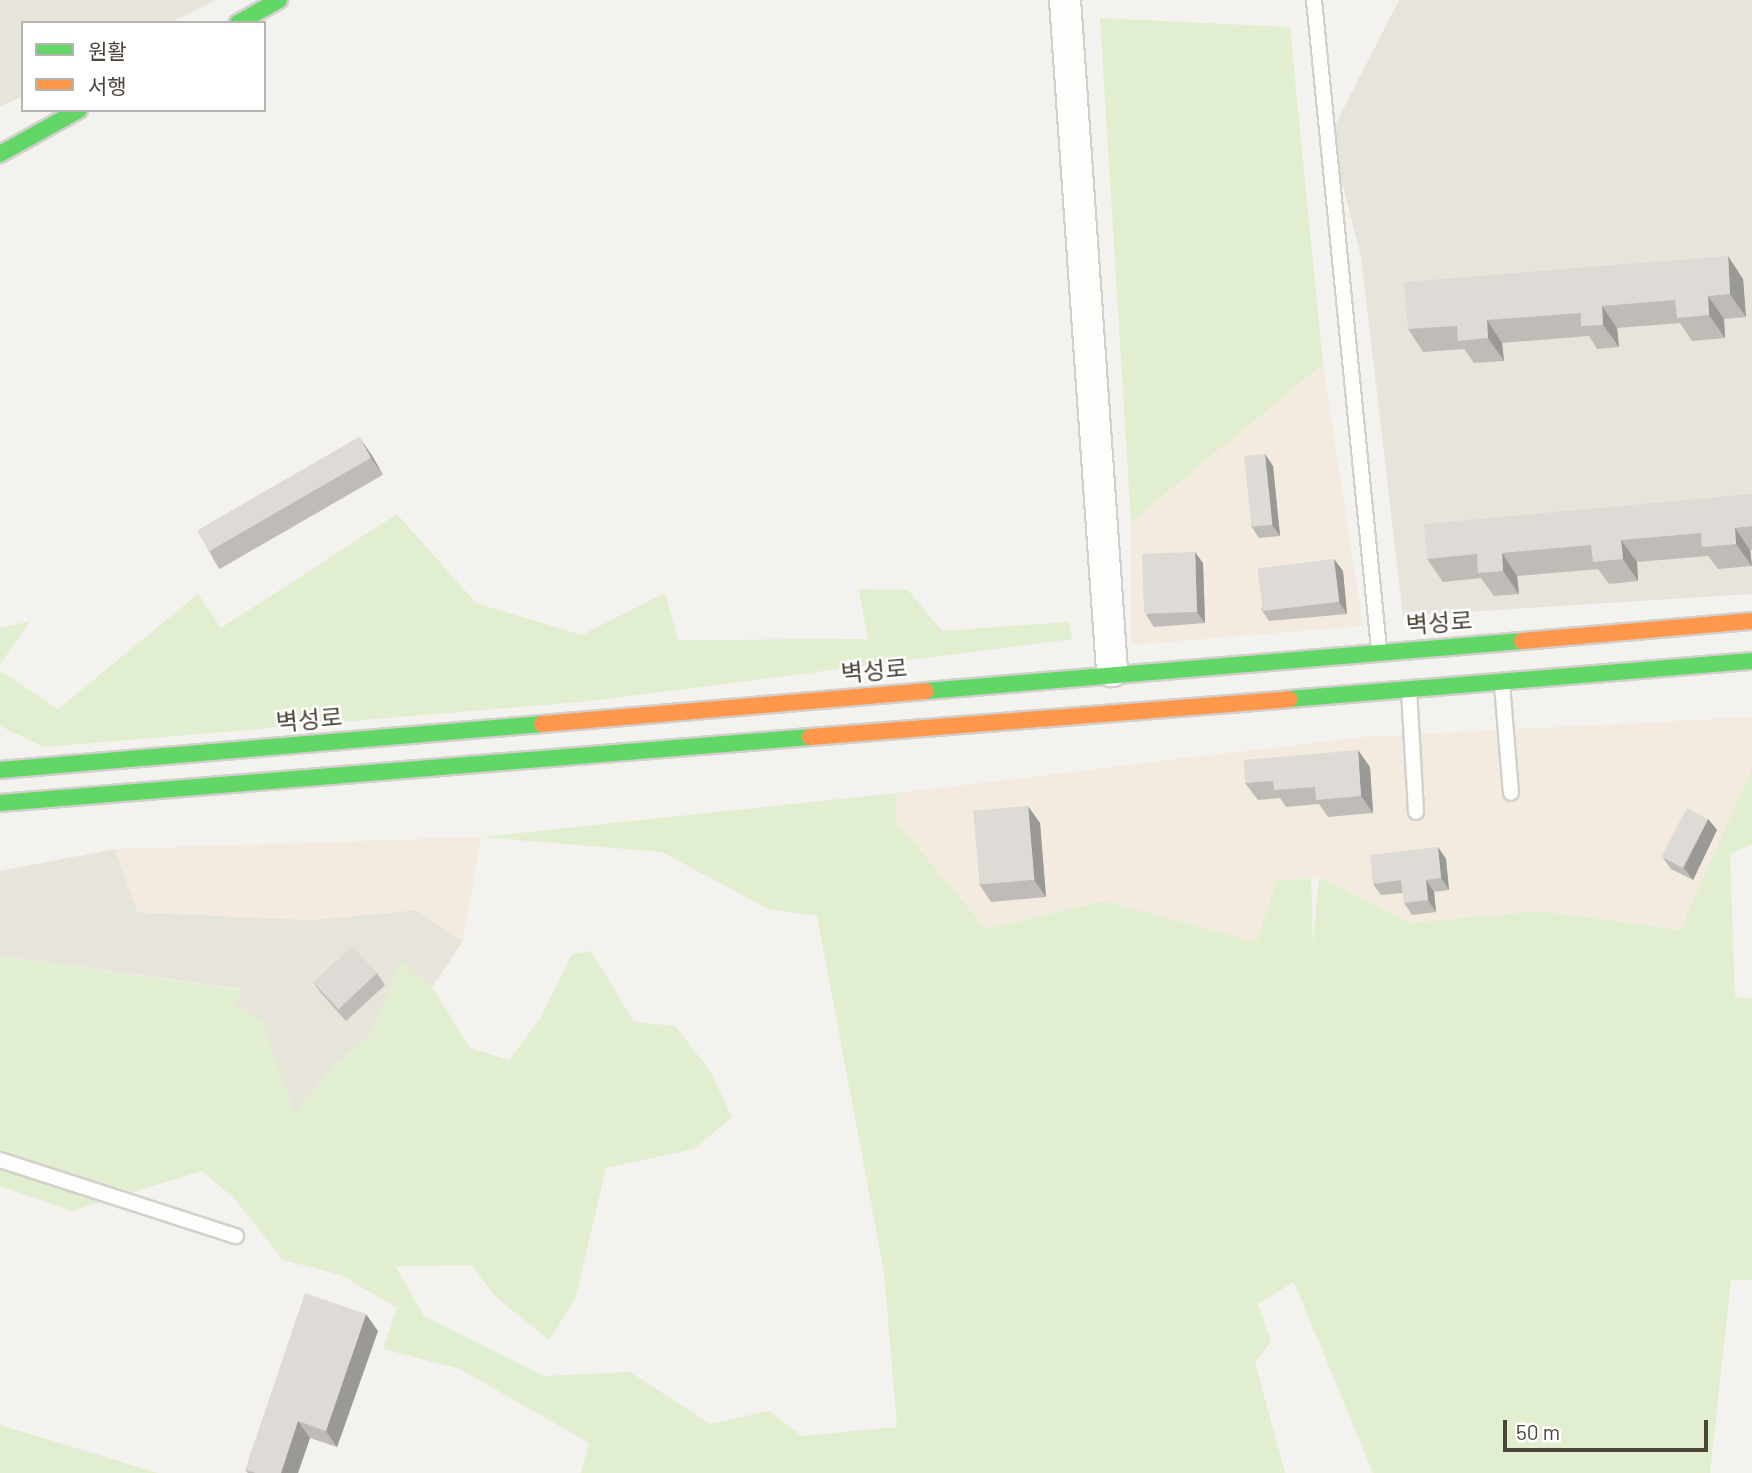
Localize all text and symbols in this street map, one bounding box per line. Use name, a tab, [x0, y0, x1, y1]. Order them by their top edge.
legend	[21, 21, 266, 112]
text: 원활	[88, 38, 127, 63]
text: 서행	[88, 73, 127, 98]
street label: 벽성로	[1405, 605, 1473, 639]
street label: 벽성로	[840, 653, 908, 687]
street label: 벽성로	[275, 702, 343, 736]
scale bar	[1507, 1406, 1712, 1450]
text: 50 m	[1516, 1419, 1560, 1444]

